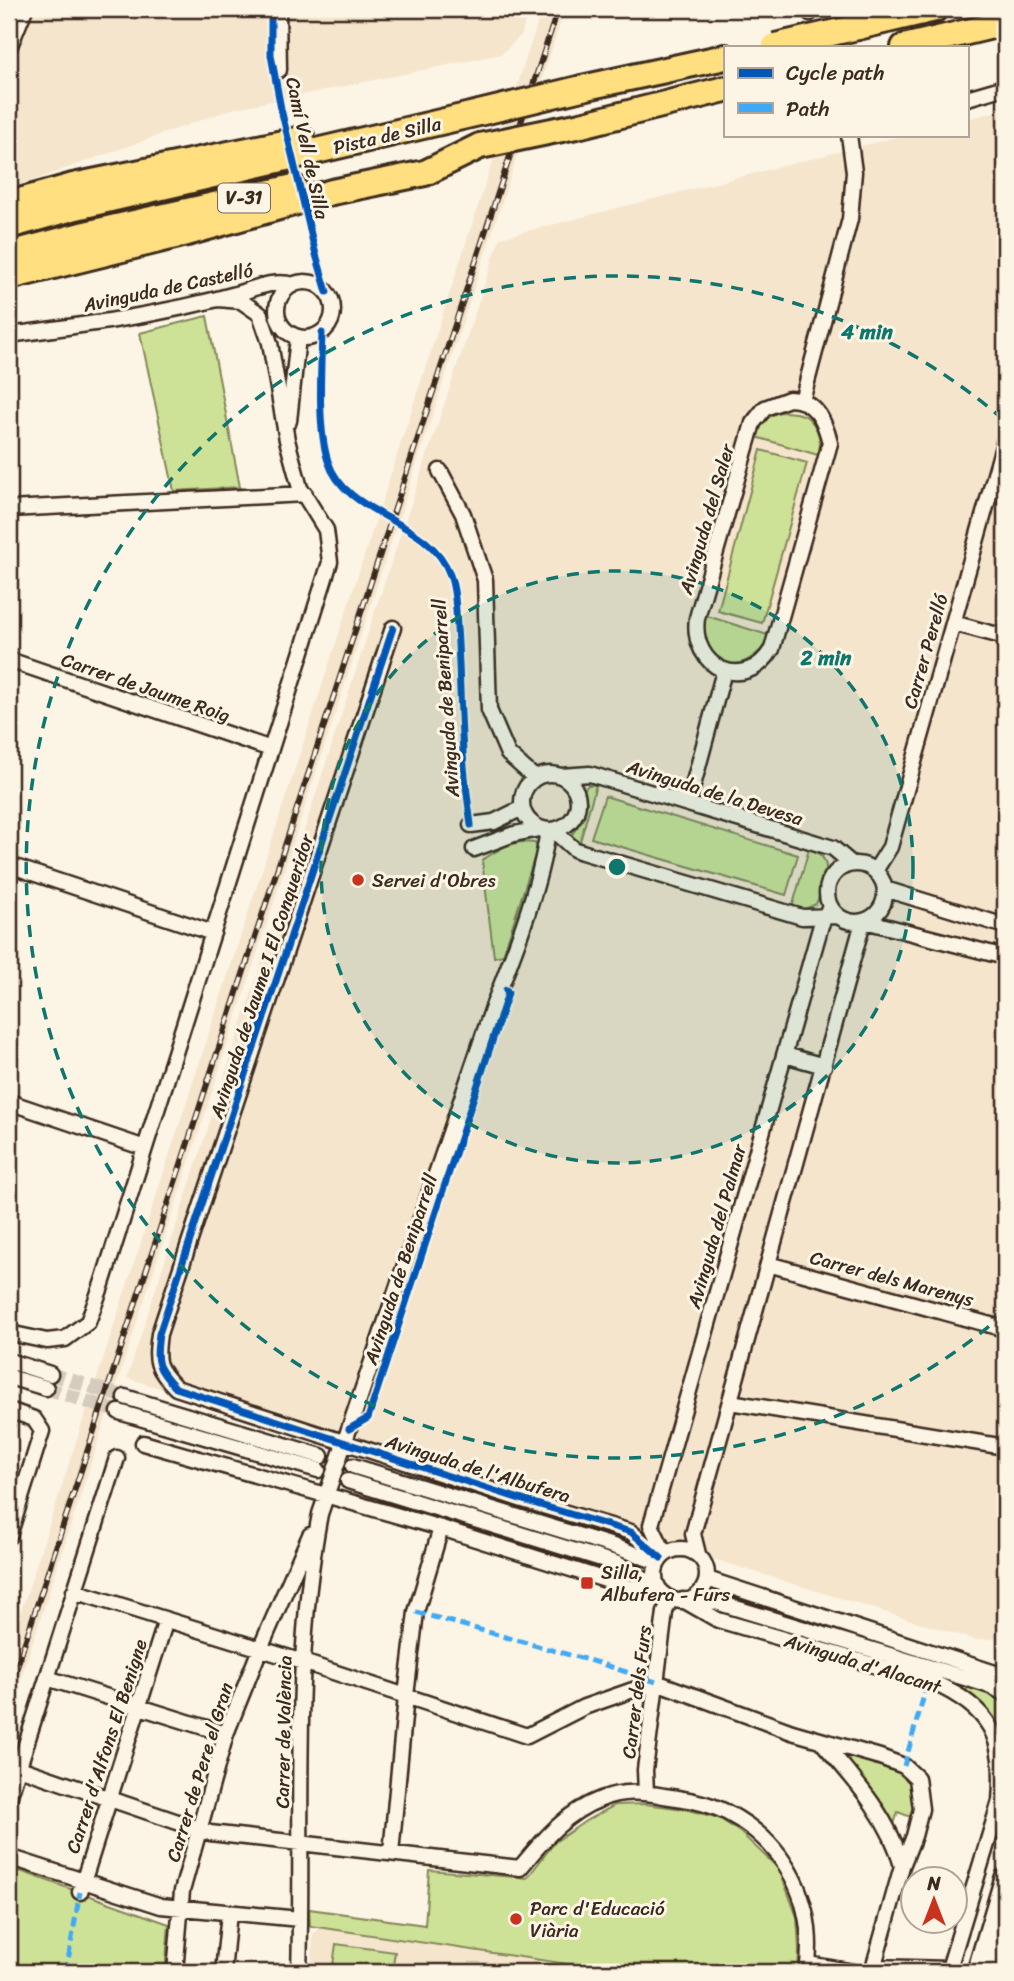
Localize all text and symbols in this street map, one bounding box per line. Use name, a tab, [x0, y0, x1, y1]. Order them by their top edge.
legend	[724, 46, 968, 136]
text: Cycle path	[786, 54, 885, 92]
street label: Camí Vell de Silla	[276, 74, 339, 223]
text: Path	[786, 90, 829, 128]
street label: Pista de Silla	[330, 107, 445, 164]
road number: V-31	[218, 183, 270, 212]
street label: Avinguda de Castelló	[79, 253, 256, 322]
text: 4 min	[840, 313, 894, 351]
street label: Avinguda del Saler	[669, 439, 744, 599]
street label: Carrer Perelló	[893, 589, 958, 712]
street label: Avinguda de Beniparrell	[422, 597, 469, 799]
text: 2 min	[800, 639, 852, 677]
street label: Carrer de Jaume Roig	[57, 643, 235, 732]
street label: Avinguda de la Devesa	[622, 750, 808, 835]
street label: Avinguda de Jaume I El Conqueridor	[199, 828, 324, 1124]
centre of rings	[605, 855, 629, 879]
place label: Servei d'Obres	[372, 864, 496, 897]
marker: Servei d'Obres	[350, 872, 366, 888]
street label: Avinguda del Palmar	[677, 1139, 756, 1313]
street label: Avinguda de Beniparrell	[354, 1169, 447, 1370]
street label: Carrer dels Marenys	[806, 1241, 978, 1316]
street label: Avinguda de l'Albufera	[380, 1424, 575, 1512]
place label: Silla, Albufera - Furs	[600, 1556, 731, 1611]
marker: Silla, Albufera - Furs	[579, 1575, 595, 1591]
street label: Carrer dels Furs	[612, 1623, 661, 1761]
street label: Avinguda d'Alacant	[779, 1624, 947, 1703]
street label: Carrer d'Alfons El Benigne	[56, 1635, 157, 1858]
street label: Carrer de València	[266, 1655, 301, 1809]
street label: Carrer de Pere el Gran	[156, 1678, 242, 1866]
north arrow	[898, 1866, 968, 1936]
text: N	[926, 1867, 941, 1900]
place label: Parc d'Educació Viària	[530, 1892, 665, 1947]
marker: Parc d'Educació Viària	[508, 1911, 524, 1927]

